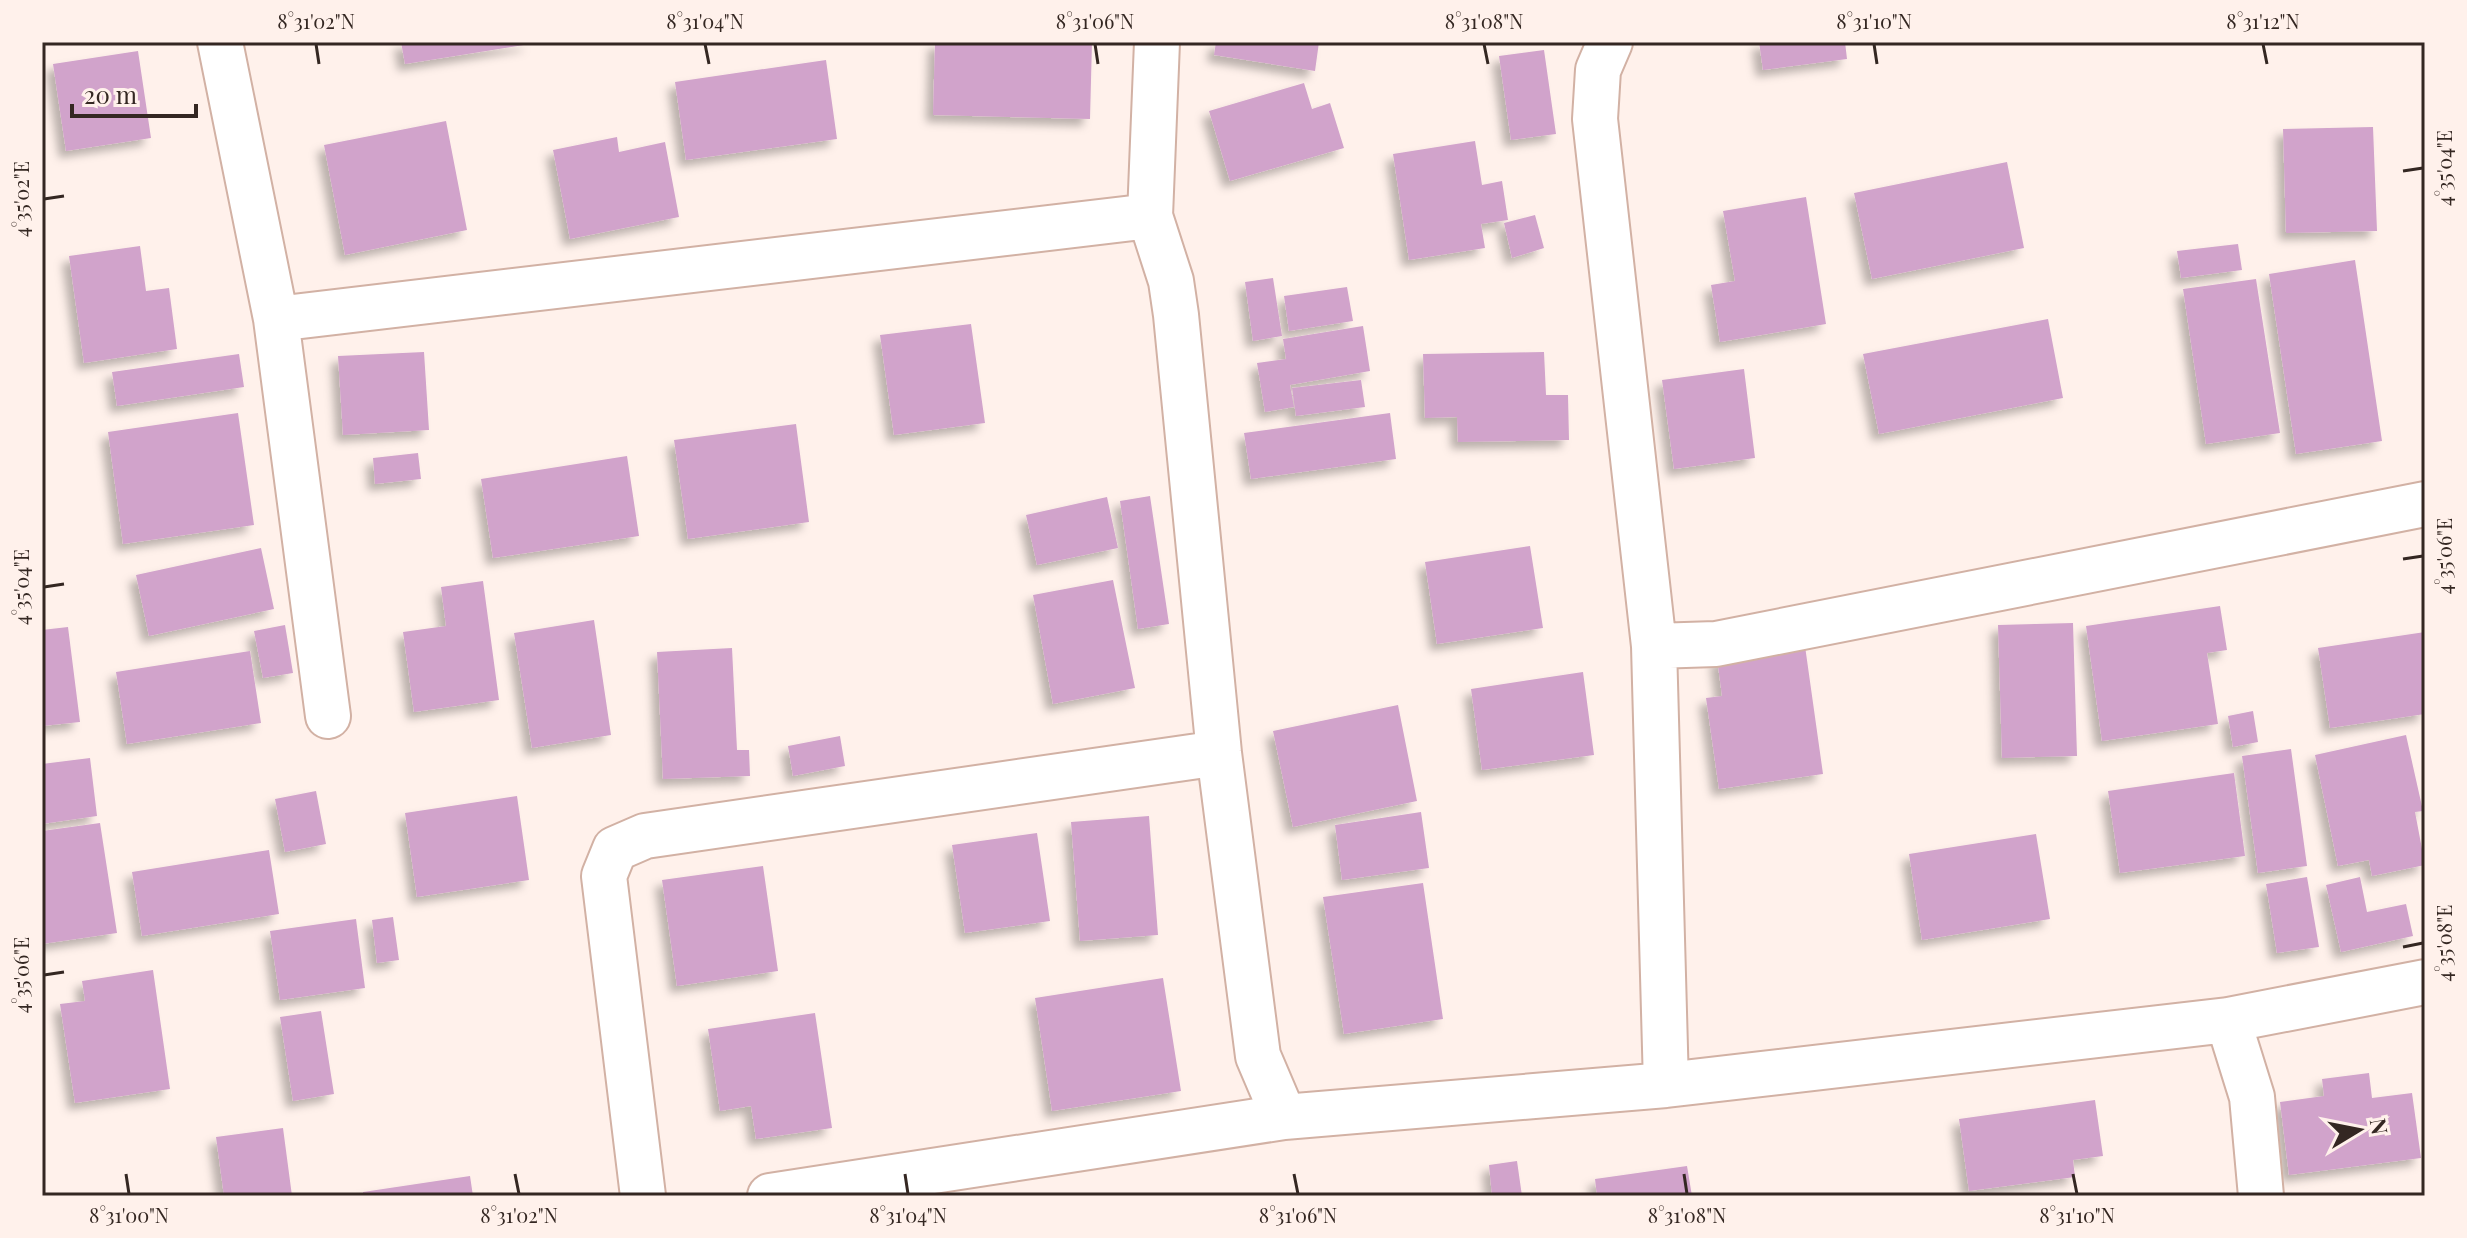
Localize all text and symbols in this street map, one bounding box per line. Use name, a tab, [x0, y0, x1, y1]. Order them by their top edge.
text: 8°31'02"N	[277, 7, 355, 34]
text: 8°31'04"N	[666, 7, 744, 34]
text: 8°31'06"N	[1056, 7, 1134, 34]
text: 8°31'08"N	[1445, 7, 1523, 34]
text: 8°31'10"N	[1836, 7, 1912, 34]
text: 8°31'12"N	[2226, 7, 2300, 34]
scale bar	[72, 68, 196, 118]
text: 20 m	[84, 78, 137, 110]
text: 4°35'04"E	[2430, 130, 2457, 206]
text: 4°35'02"E	[7, 161, 34, 237]
text: 4°35'06"E	[2430, 518, 2457, 594]
text: 4°35'04"E	[7, 549, 34, 625]
text: 4°35'08"E	[2430, 905, 2457, 981]
text: 4°35'06"E	[7, 937, 34, 1013]
north arrow	[2319, 1090, 2399, 1170]
text: N	[2364, 1116, 2396, 1137]
text: 8°31'00"N	[89, 1201, 169, 1228]
text: 8°31'02"N	[480, 1201, 558, 1228]
text: 8°31'04"N	[869, 1201, 947, 1228]
text: 8°31'06"N	[1259, 1201, 1337, 1228]
text: 8°31'08"N	[1648, 1201, 1726, 1228]
text: 8°31'10"N	[2039, 1201, 2115, 1228]

